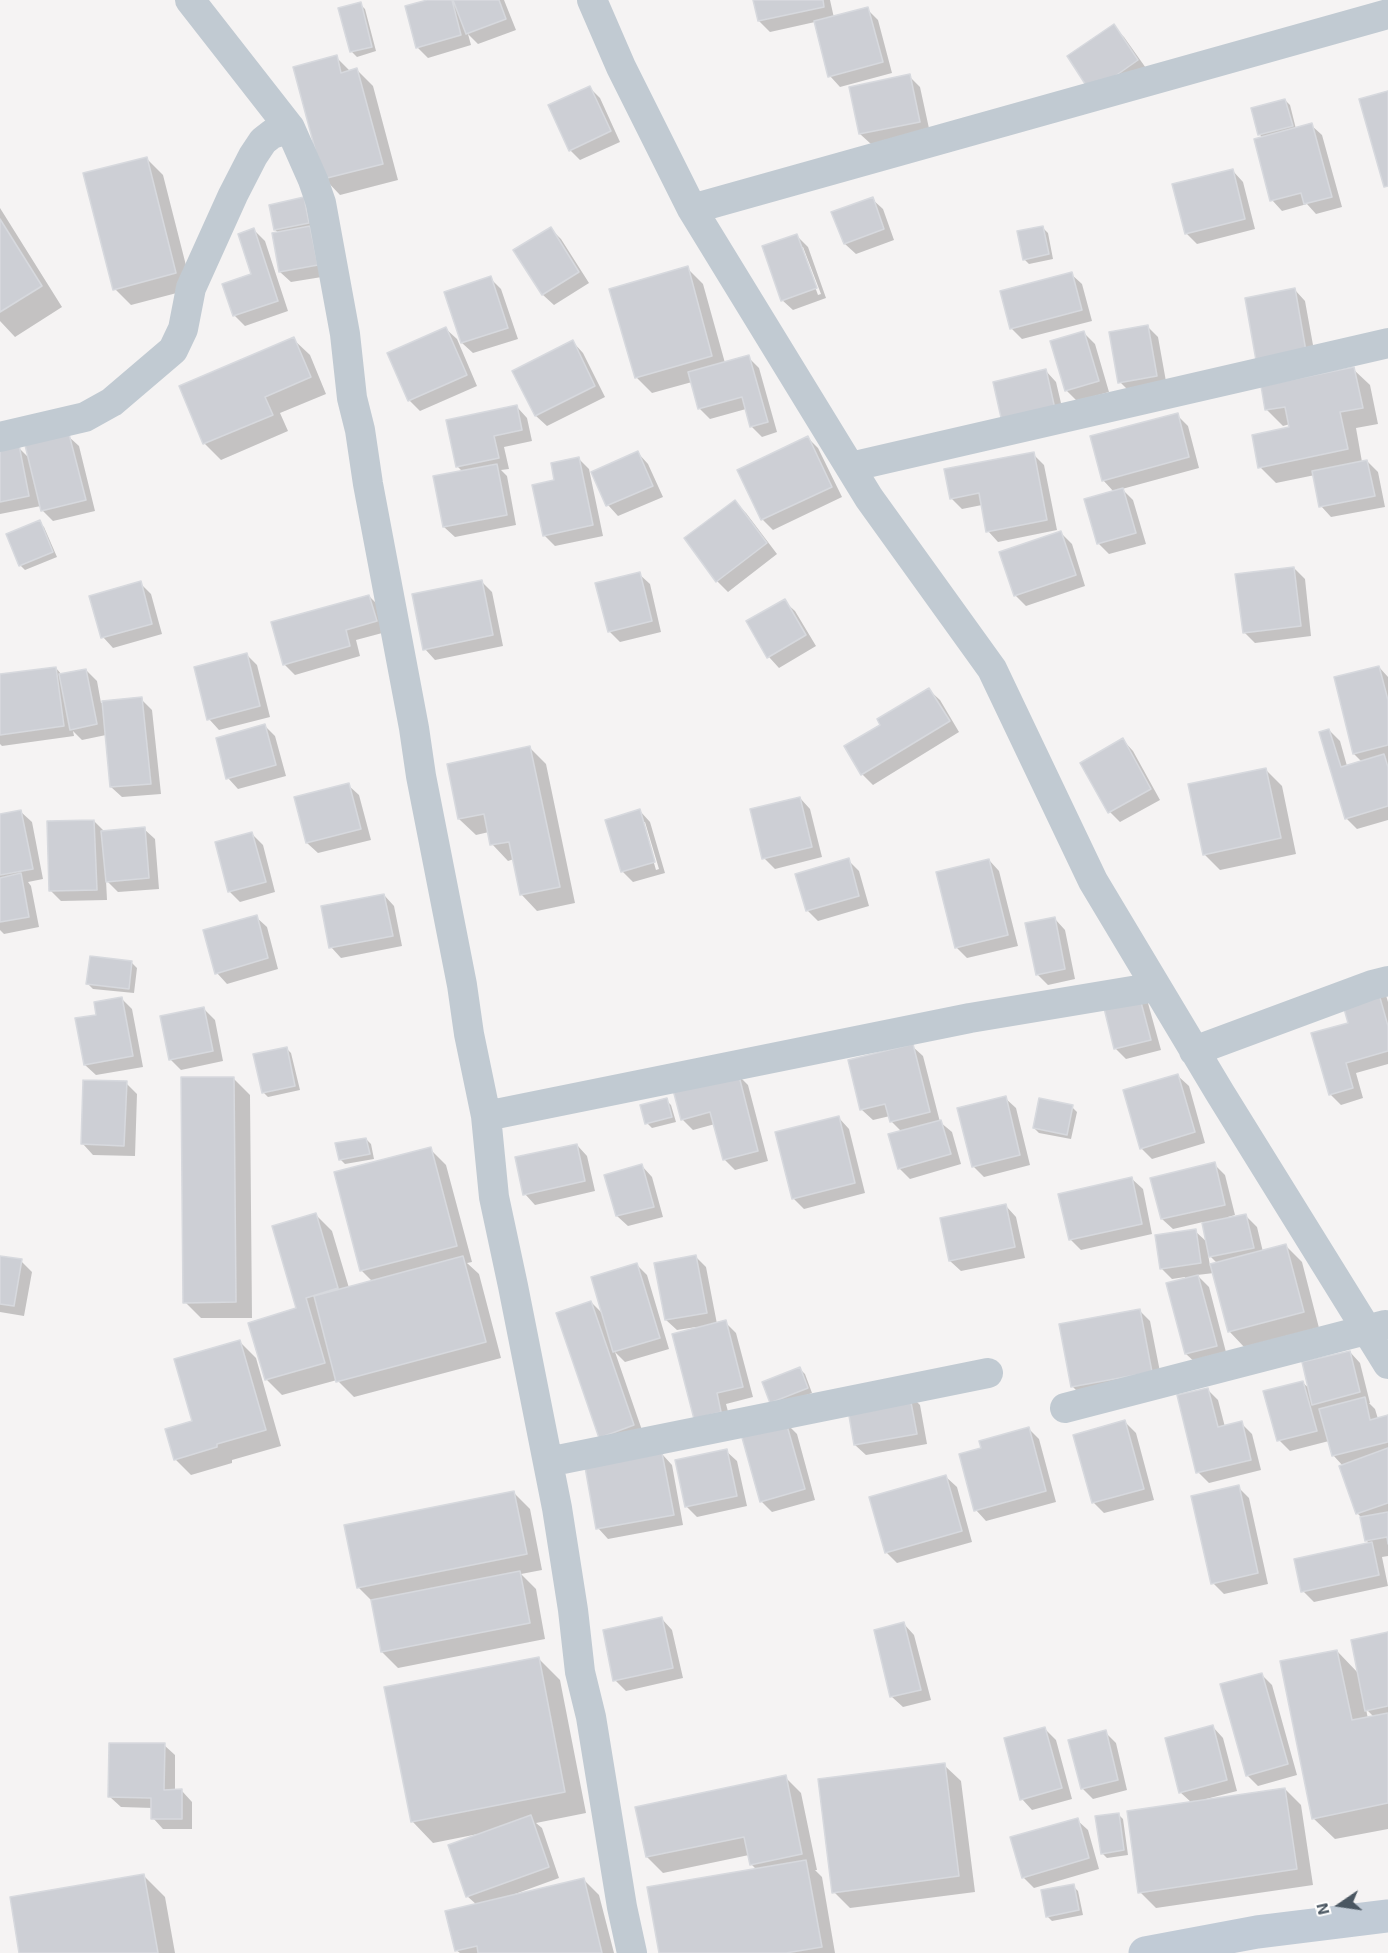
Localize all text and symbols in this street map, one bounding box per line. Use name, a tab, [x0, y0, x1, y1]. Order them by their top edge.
north arrow	[1310, 1875, 1370, 1935]
text: N	[1311, 1901, 1333, 1917]

